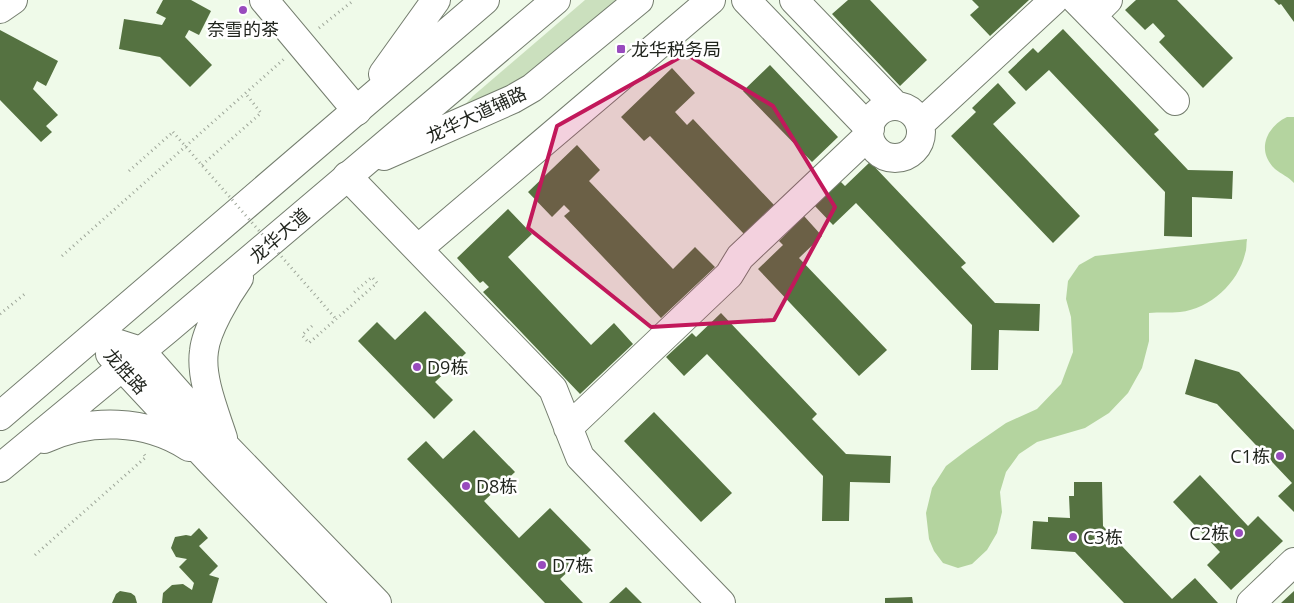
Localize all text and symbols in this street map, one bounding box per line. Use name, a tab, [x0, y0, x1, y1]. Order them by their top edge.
marker: 奈雪的茶	[237, 4, 249, 16]
place label: 奈雪的茶	[207, 17, 279, 41]
place label: 龙华税务局	[631, 37, 721, 61]
marker: 龙华税务局	[615, 43, 627, 55]
street label: 龙华大道辅路	[422, 80, 530, 148]
street label: 龙华大道	[244, 202, 314, 268]
street label: 龙胜路	[99, 343, 153, 399]
place label: D9栋	[427, 355, 468, 379]
marker: D9栋	[411, 361, 423, 373]
place label: C1栋	[1230, 444, 1270, 468]
marker: C1栋	[1274, 450, 1286, 462]
place label: D8栋	[476, 474, 517, 498]
marker: D8栋	[460, 480, 472, 492]
place label: C2栋	[1189, 521, 1229, 545]
place label: C3栋	[1083, 525, 1123, 549]
marker: C2栋	[1233, 527, 1245, 539]
marker: C3栋	[1067, 531, 1079, 543]
place label: D7栋	[552, 553, 593, 577]
marker: D7栋	[536, 559, 548, 571]

